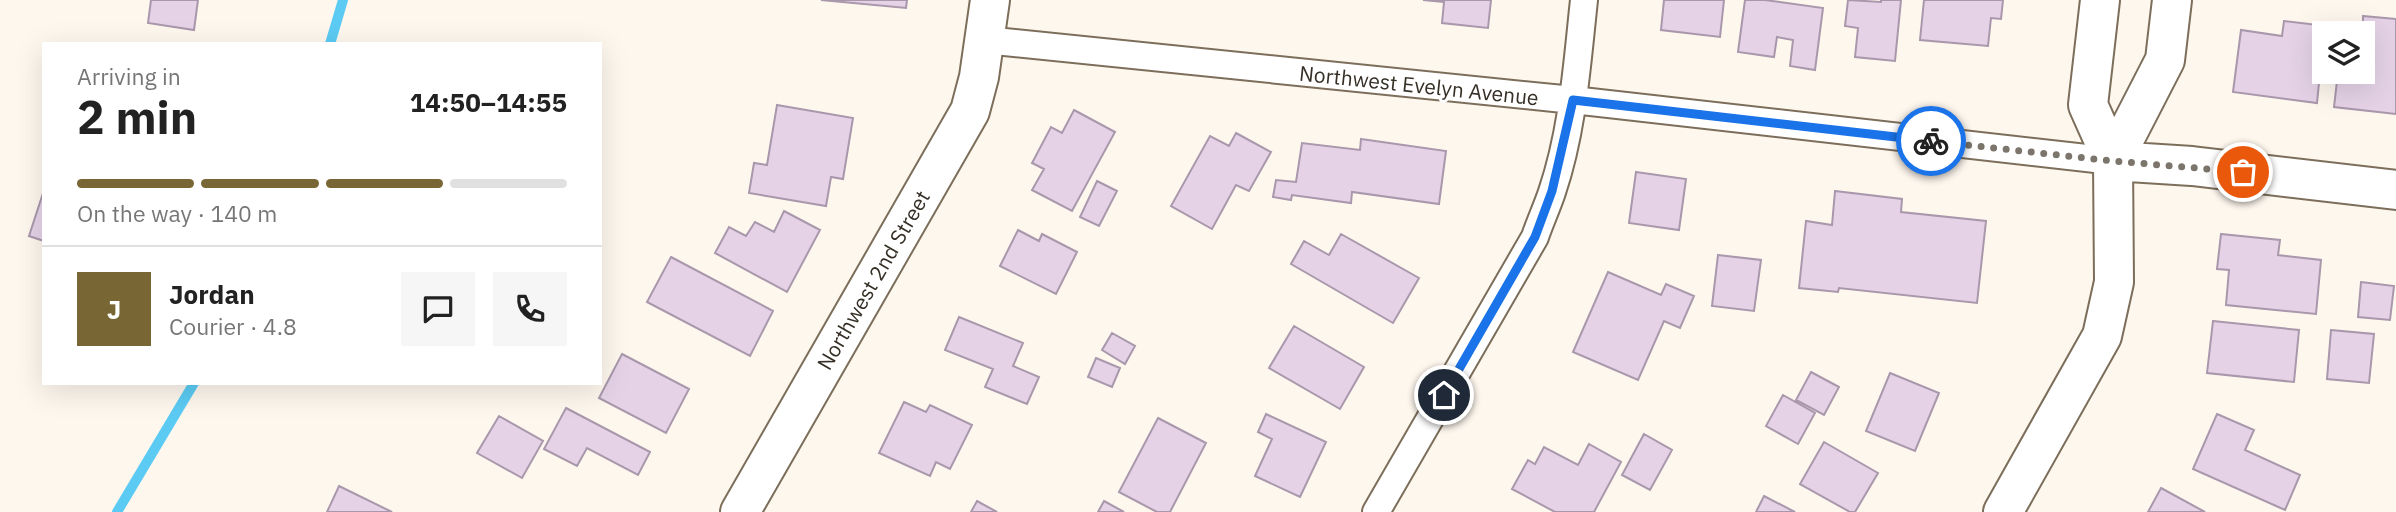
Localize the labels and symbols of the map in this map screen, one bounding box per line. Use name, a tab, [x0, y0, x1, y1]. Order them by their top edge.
street label: Northwest Evelyn Avenue	[1298, 59, 1540, 111]
courier	[1896, 106, 1966, 176]
pin	[2213, 142, 2273, 202]
street label: Northwest 2nd Street	[810, 185, 936, 375]
pin	[1414, 365, 1474, 425]

